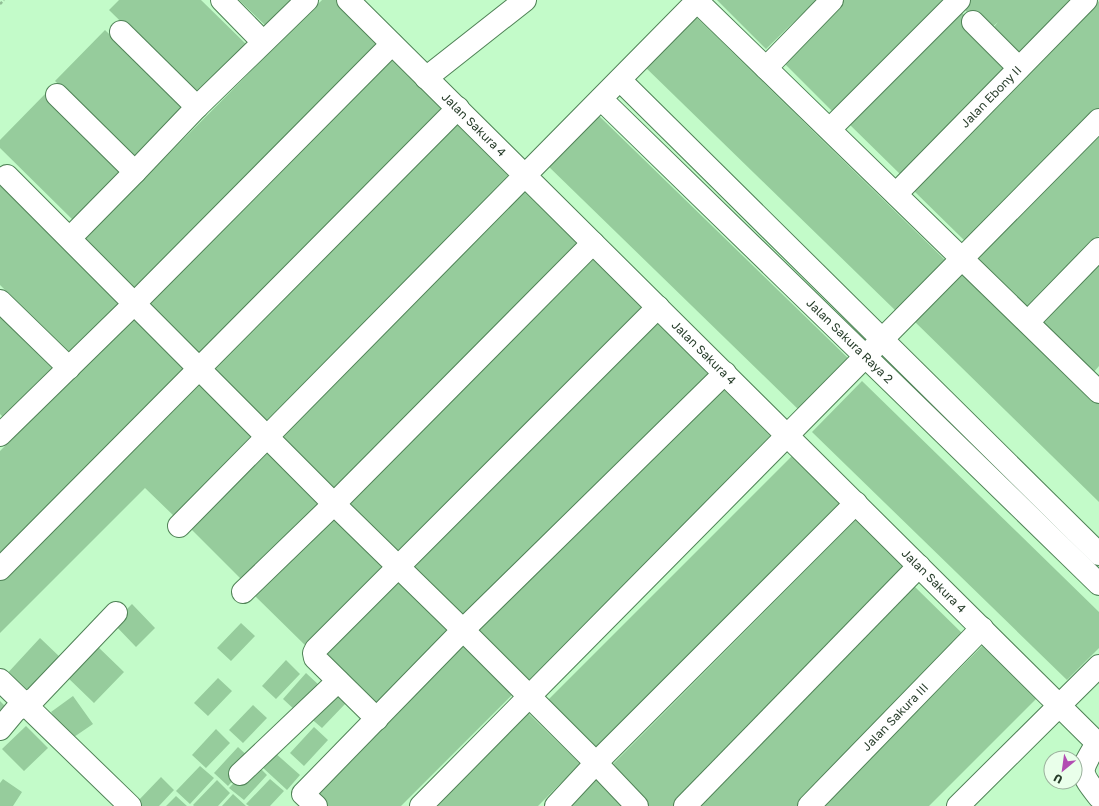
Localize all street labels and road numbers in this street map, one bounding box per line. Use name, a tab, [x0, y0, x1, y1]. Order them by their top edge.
street label: Jalan Ebony II	[957, 62, 1024, 131]
street label: Jalan Sakura 4	[439, 89, 509, 159]
street label: Jalan Sakura Raya 2	[803, 295, 896, 386]
street label: Jalan Sakura 4	[669, 317, 739, 388]
street label: Jalan Sakura 4	[899, 546, 969, 616]
street label: Jalan Sakura III	[859, 680, 931, 754]

